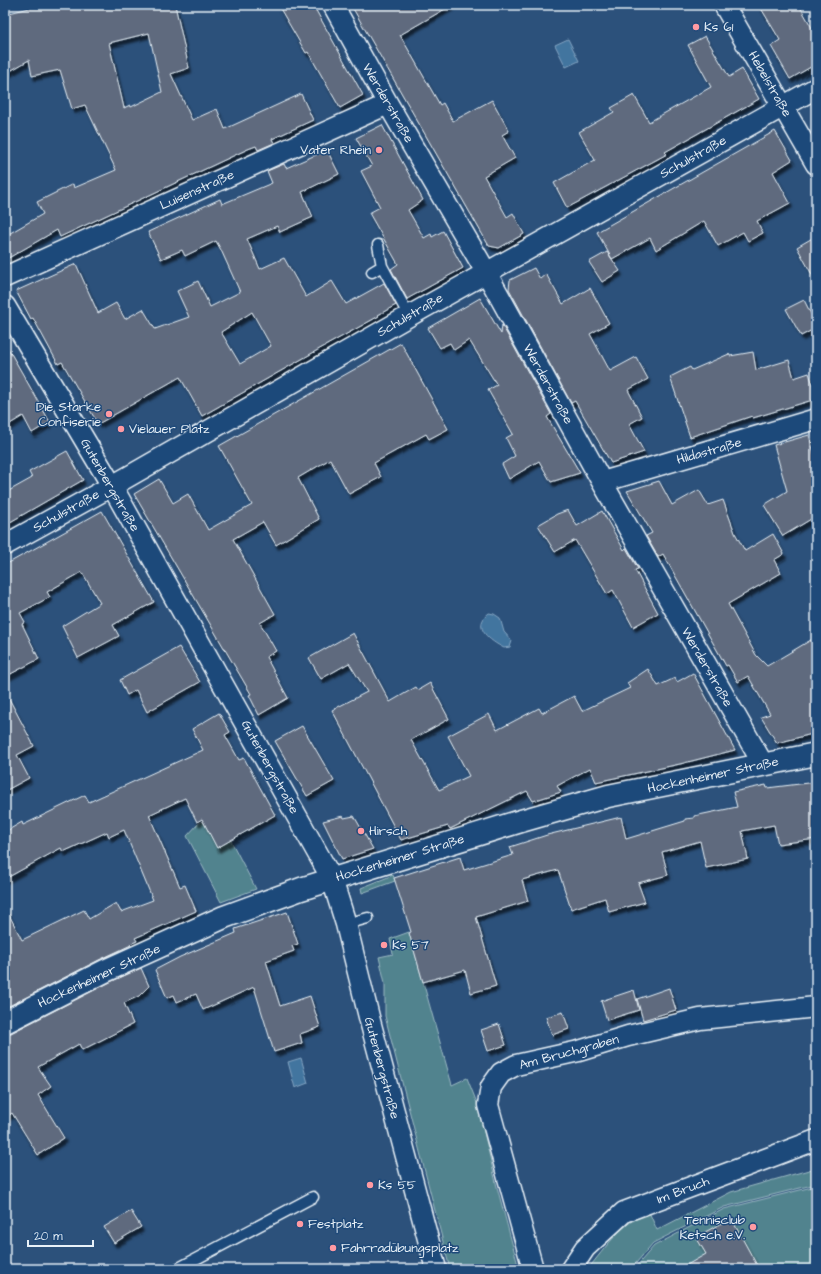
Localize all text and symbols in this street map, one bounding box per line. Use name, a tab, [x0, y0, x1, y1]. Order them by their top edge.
place label: Ks 61	[704, 18, 734, 36]
marker: Ks 61	[691, 22, 701, 32]
street label: Hebelstraße	[744, 48, 796, 120]
street label: Werderstraße	[358, 60, 418, 146]
street label: Schulstraße	[656, 131, 730, 183]
place label: Vater Rhein	[300, 141, 371, 159]
marker: Vater Rhein	[374, 145, 384, 155]
street label: Luisenstraße	[157, 166, 237, 214]
street label: Schulstraße	[374, 289, 446, 341]
street label: Werderstraße	[519, 341, 577, 427]
place label: Die Starke Confiserie	[36, 398, 101, 431]
marker: Die Starke Confiserie	[104, 409, 114, 419]
place label: Vielauer Platz	[129, 420, 210, 438]
marker: Vielauer Platz	[116, 424, 126, 434]
street label: Hildastraße	[674, 433, 744, 469]
street label: Gutenbergstraße	[75, 435, 144, 535]
street label: Schulstraße	[29, 485, 103, 537]
street label: Werderstraße	[677, 624, 737, 710]
street label: Gutenbergstraße	[236, 717, 303, 818]
street label: Hockenheimer Straße	[646, 752, 780, 798]
place label: Hirsch	[369, 822, 408, 840]
marker: Hirsch	[356, 826, 366, 836]
street label: Hockenheimer Straße	[333, 830, 467, 886]
place label: Ks 57	[392, 936, 429, 954]
street label: Hockenheimer Straße	[35, 940, 163, 1012]
marker: Ks 57	[379, 940, 389, 950]
street label: Gutenbergstraße	[359, 1015, 404, 1121]
street label: Am Bruchgraben	[517, 1030, 622, 1075]
street label: Im Bruch	[654, 1172, 712, 1208]
place label: Ks 55	[378, 1176, 416, 1194]
marker: Ks 55	[365, 1180, 375, 1190]
place label: Tennisclub Ketsch e.V.	[680, 1211, 746, 1244]
place label: Festplatz	[308, 1215, 364, 1233]
marker: Festplatz	[295, 1219, 305, 1229]
scale bar	[28, 1222, 93, 1248]
marker: Tennisclub Ketsch e.V.	[748, 1222, 758, 1232]
text: 20 m	[34, 1228, 63, 1245]
place label: Fahrradübungsplatz	[341, 1239, 459, 1258]
marker: Fahrradübungsplatz	[328, 1243, 338, 1253]

